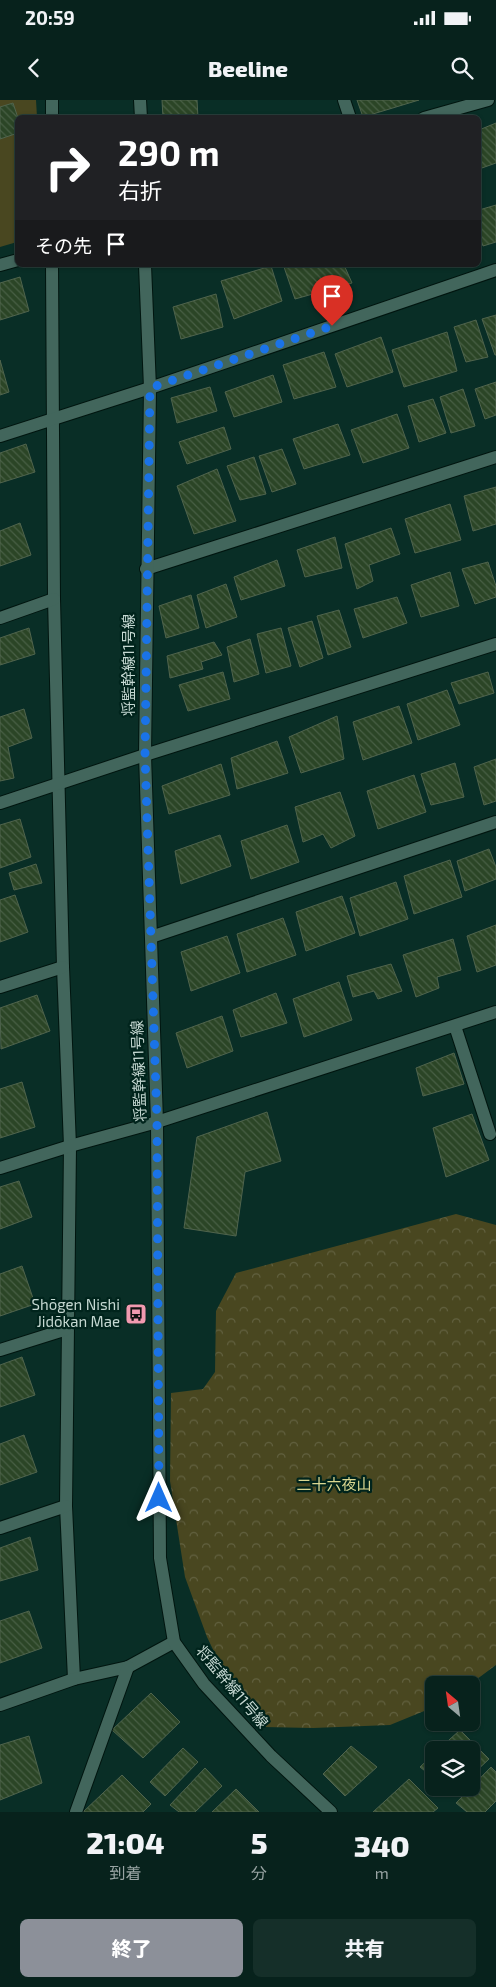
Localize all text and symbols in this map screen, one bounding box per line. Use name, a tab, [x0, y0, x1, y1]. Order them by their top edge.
text: 20:59	[25, 6, 75, 29]
icon: back	[20, 54, 48, 82]
icon: search	[448, 54, 476, 82]
text: Beeline	[208, 55, 288, 81]
text: 290 m	[118, 131, 219, 173]
icon: right	[35, 135, 100, 200]
text: 右折	[118, 177, 162, 203]
icon: arrive	[102, 230, 130, 258]
text: その先	[35, 234, 92, 257]
pin	[311, 275, 353, 326]
icon: arrive	[318, 282, 346, 310]
street label: 将監幹線11号線	[119, 614, 137, 716]
street label: 将監幹線11号線	[127, 1020, 149, 1122]
place label: Shōgen Nishi Jidōkan Mae	[32, 1295, 120, 1330]
bus stop icon: Shōgen Nishi Jidōkan Mae	[124, 1302, 148, 1326]
position arrow	[132, 1471, 184, 1523]
park label: 二十六夜山	[296, 1475, 372, 1493]
street label: 将監幹線11号線	[193, 1642, 272, 1731]
north arrow	[425, 1676, 480, 1731]
map controls	[425, 1676, 480, 1796]
button: layers	[425, 1741, 480, 1796]
text: 21:04	[86, 1824, 164, 1860]
text: 5	[251, 1824, 267, 1860]
text: 340	[354, 1827, 410, 1863]
text: 到着	[109, 1863, 141, 1882]
text: 分	[251, 1863, 267, 1882]
text: m	[375, 1863, 389, 1882]
button: 終了	[20, 1919, 243, 1977]
button: 共有	[253, 1919, 476, 1977]

